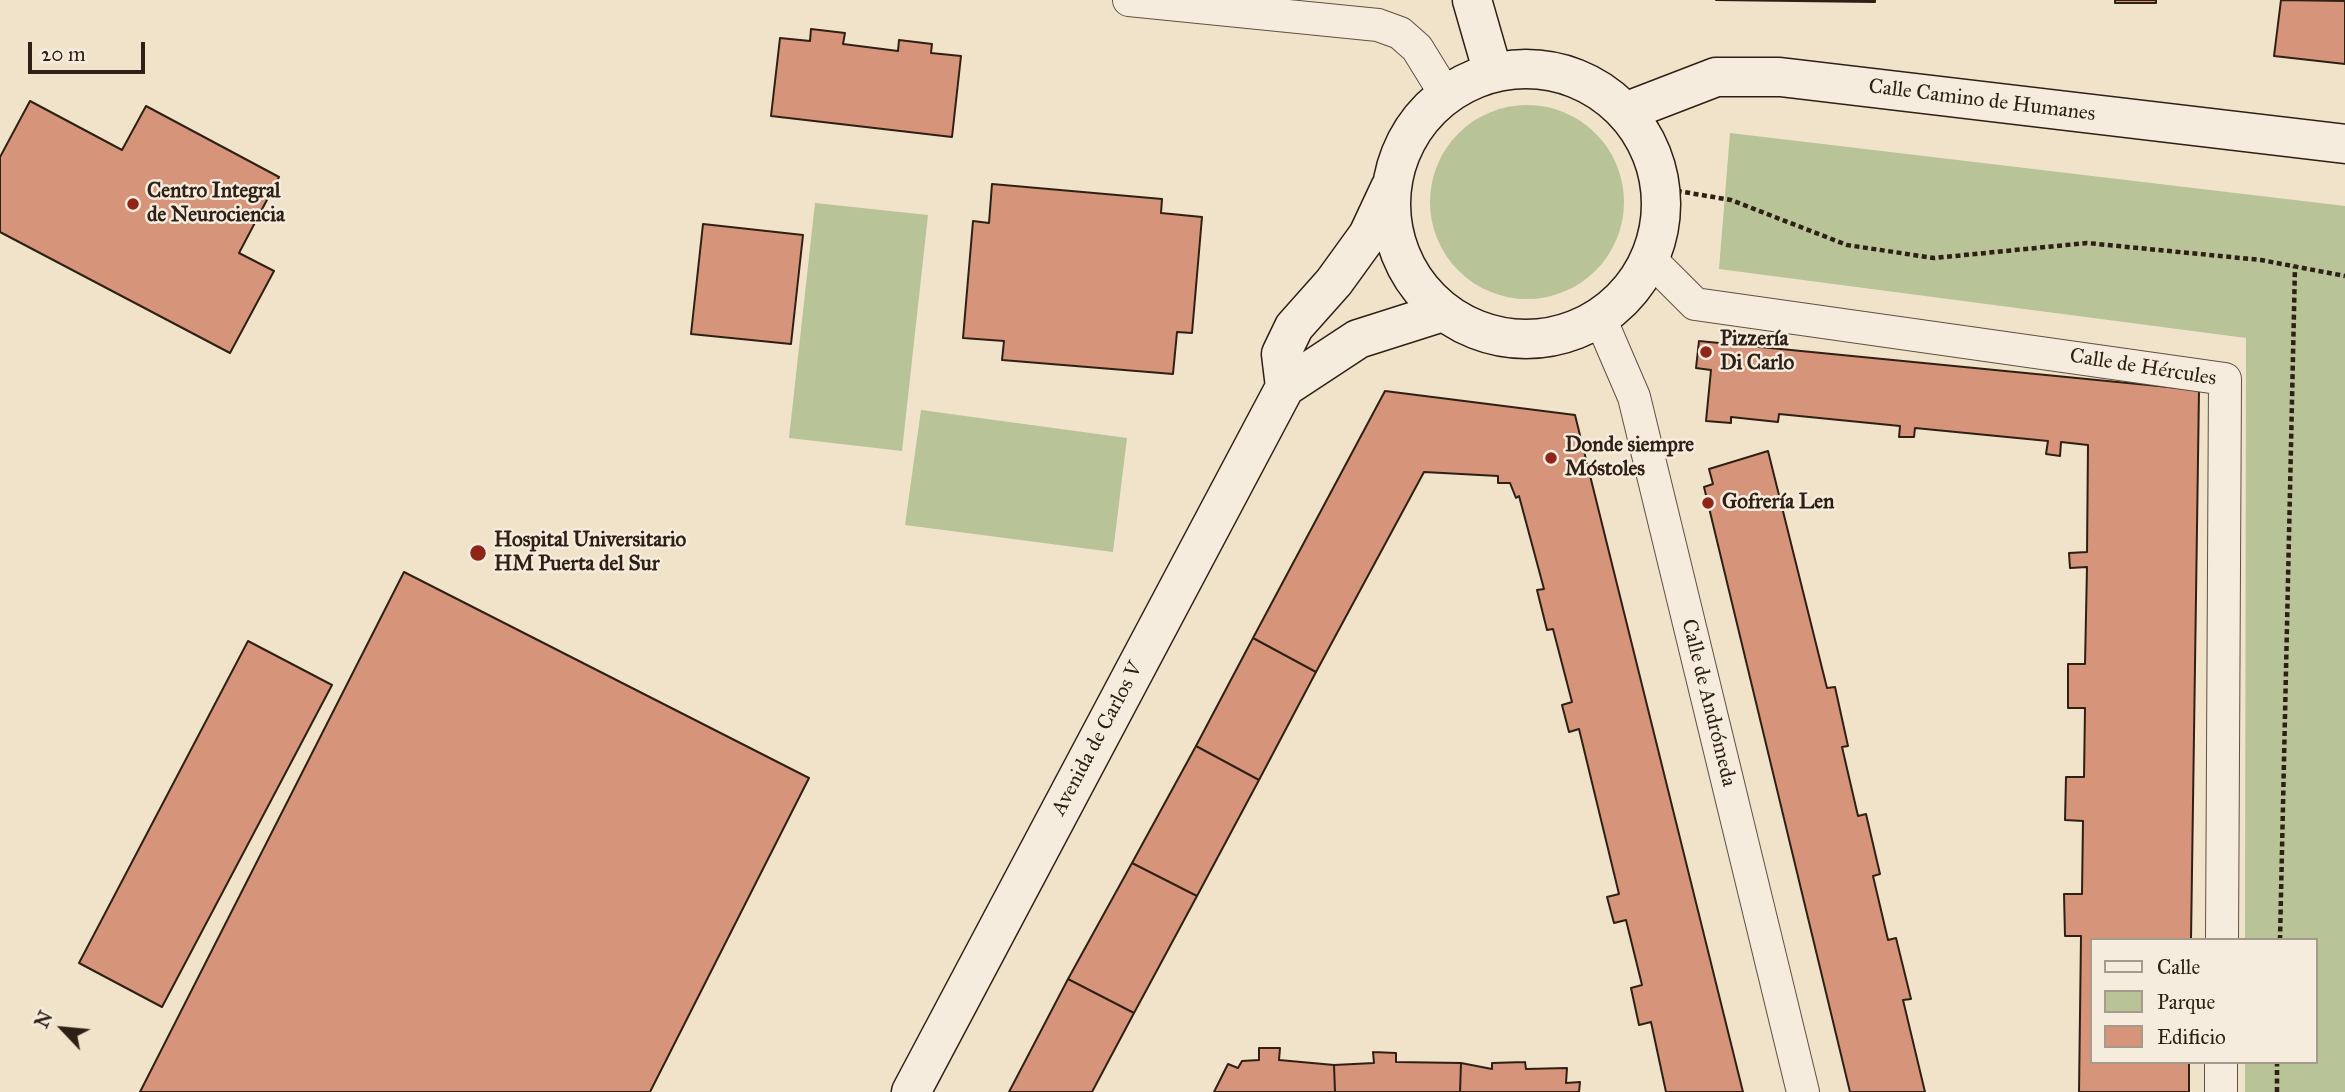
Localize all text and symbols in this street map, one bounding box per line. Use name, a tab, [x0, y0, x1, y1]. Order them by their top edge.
scale bar	[32, 28, 149, 72]
text: 20 m	[41, 41, 86, 67]
street label: Calle Camino de Humanes	[1867, 75, 2097, 127]
place label: Centro Integral de Neurociencia	[147, 179, 285, 229]
marker: Centro Integral de Neurociencia	[125, 196, 141, 212]
place label: Pizzería Di Carlo	[1720, 327, 1794, 377]
marker: Pizzería Di Carlo	[1698, 344, 1714, 360]
street label: Calle de Hércules	[2068, 344, 2218, 392]
place label: Donde siempre Móstoles	[1565, 433, 1694, 483]
marker: Donde siempre Móstoles	[1543, 450, 1559, 466]
place label: Gofrería Len	[1722, 490, 1834, 516]
marker: Gofrería Len	[1700, 495, 1716, 511]
place label: Hospital Universitario HM Puerta del Sur	[494, 528, 686, 578]
marker: Hospital Universitario HM Puerta del Sur	[468, 543, 488, 563]
street label: Calle de Andrómeda	[1675, 617, 1741, 789]
street label: Avenida de Carlos V	[1047, 658, 1149, 820]
legend	[2090, 938, 2317, 1064]
text: Calle	[2157, 954, 2200, 980]
text: Parque	[2157, 989, 2215, 1015]
north arrow	[28, 994, 98, 1064]
text: N	[30, 1007, 58, 1032]
text: Edificio	[2157, 1024, 2226, 1050]

